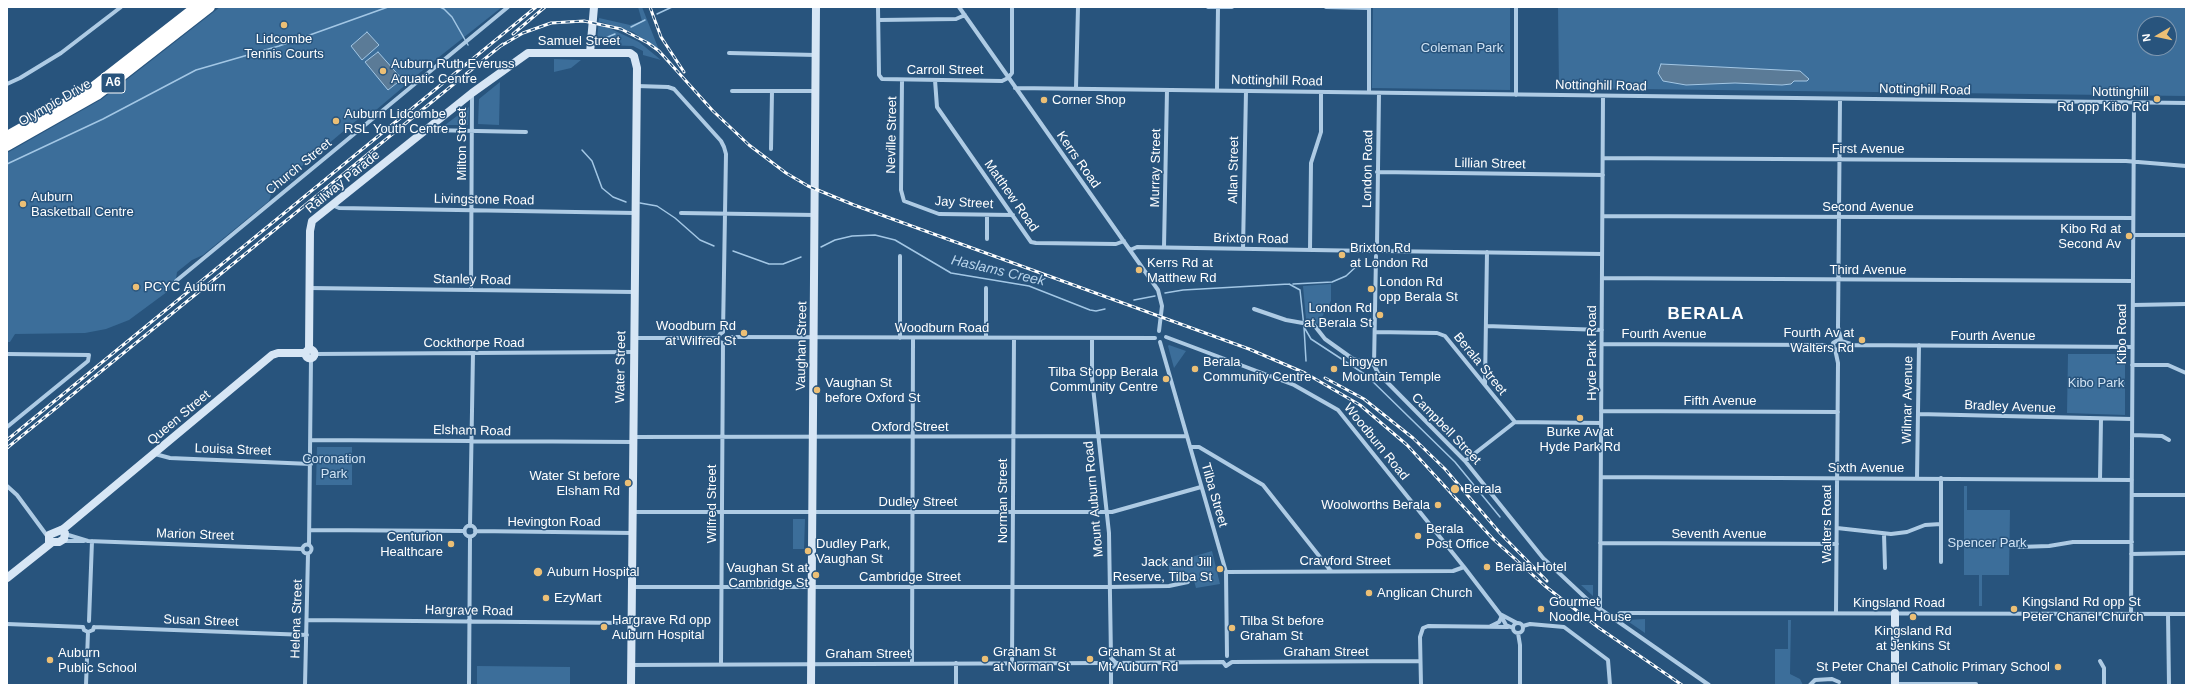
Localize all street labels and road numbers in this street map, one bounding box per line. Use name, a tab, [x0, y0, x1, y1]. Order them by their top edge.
street label: Samuel Street	[538, 33, 620, 49]
street label: Carroll Street	[907, 62, 983, 78]
street label: Nottinghill Road	[1231, 72, 1323, 90]
road number: A6	[101, 73, 125, 93]
street label: Olympic Drive	[16, 76, 94, 130]
street label: Nottinghill Road	[1555, 77, 1647, 95]
street label: Nottinghill Road	[1879, 81, 1971, 99]
street label: Neville Street	[884, 96, 900, 174]
street label: Milton Street	[454, 108, 470, 180]
street label: Murray Street	[1148, 128, 1164, 208]
street label: Kerrs Road	[1053, 129, 1103, 191]
street label: London Road	[1360, 130, 1376, 208]
street label: Church Street	[263, 136, 335, 198]
street label: Allan Street	[1226, 136, 1242, 204]
street label: First Avenue	[1832, 141, 1904, 157]
street label: Railway Parade	[303, 147, 383, 217]
street label: Lillian Street	[1454, 156, 1526, 172]
street label: Matthew Road	[981, 157, 1041, 235]
street label: Livingstone Road	[434, 191, 534, 209]
street label: Jay Street	[934, 194, 994, 212]
street label: Second Avenue	[1822, 199, 1914, 215]
street label: Brixton Road	[1213, 231, 1289, 247]
street label: Third Avenue	[1829, 262, 1907, 278]
street label: Stanley Road	[433, 272, 511, 288]
street label: Vaughan Street	[793, 301, 811, 391]
street label: Kibo Road	[2114, 304, 2130, 364]
street label: Hyde Park Road	[1584, 305, 1600, 401]
street label: Woodburn Road	[895, 320, 989, 336]
street label: Fourth Avenue	[1621, 326, 1707, 342]
street label: Fourth Avenue	[1950, 328, 2036, 344]
street label: Berala Street	[1450, 330, 1510, 398]
street label: Water Street	[613, 331, 629, 403]
street label: Cockthorpe Road	[423, 335, 525, 351]
street label: Wilmar Avenue	[1899, 356, 1917, 444]
street label: Queen Street	[144, 387, 214, 449]
street label: Campbell Street	[1408, 390, 1484, 468]
street label: Fifth Avenue	[1684, 393, 1756, 409]
street label: Bradley Avenue	[1964, 398, 2056, 416]
street label: Woodburn Road	[1340, 400, 1412, 484]
street label: Oxford Street	[871, 419, 949, 435]
street label: Elsham Road	[433, 423, 511, 439]
street label: Mount Auburn Road	[1081, 440, 1107, 558]
street label: Louisa Street	[194, 441, 272, 459]
street label: Norman Street	[995, 459, 1011, 543]
street label: Sixth Avenue	[1828, 460, 1904, 476]
street label: Tilba Street	[1197, 461, 1231, 529]
street label: Wilfred Street	[704, 465, 720, 543]
street label: Walters Road	[1819, 485, 1835, 563]
street label: Dudley Street	[879, 494, 957, 510]
street label: Hevington Road	[507, 514, 601, 530]
street label: Marion Street	[156, 526, 234, 544]
street label: Seventh Avenue	[1671, 526, 1767, 542]
street label: Crawford Street	[1299, 553, 1391, 569]
street label: Cambridge Street	[859, 569, 961, 585]
street label: Helena Street	[288, 579, 306, 659]
street label: Kingsland Road	[1853, 595, 1945, 611]
street label: Hargrave Road	[425, 602, 513, 620]
street label: Susan Street	[163, 612, 239, 630]
street label: Graham Street	[1283, 644, 1369, 660]
street label: Graham Street	[825, 646, 911, 662]

